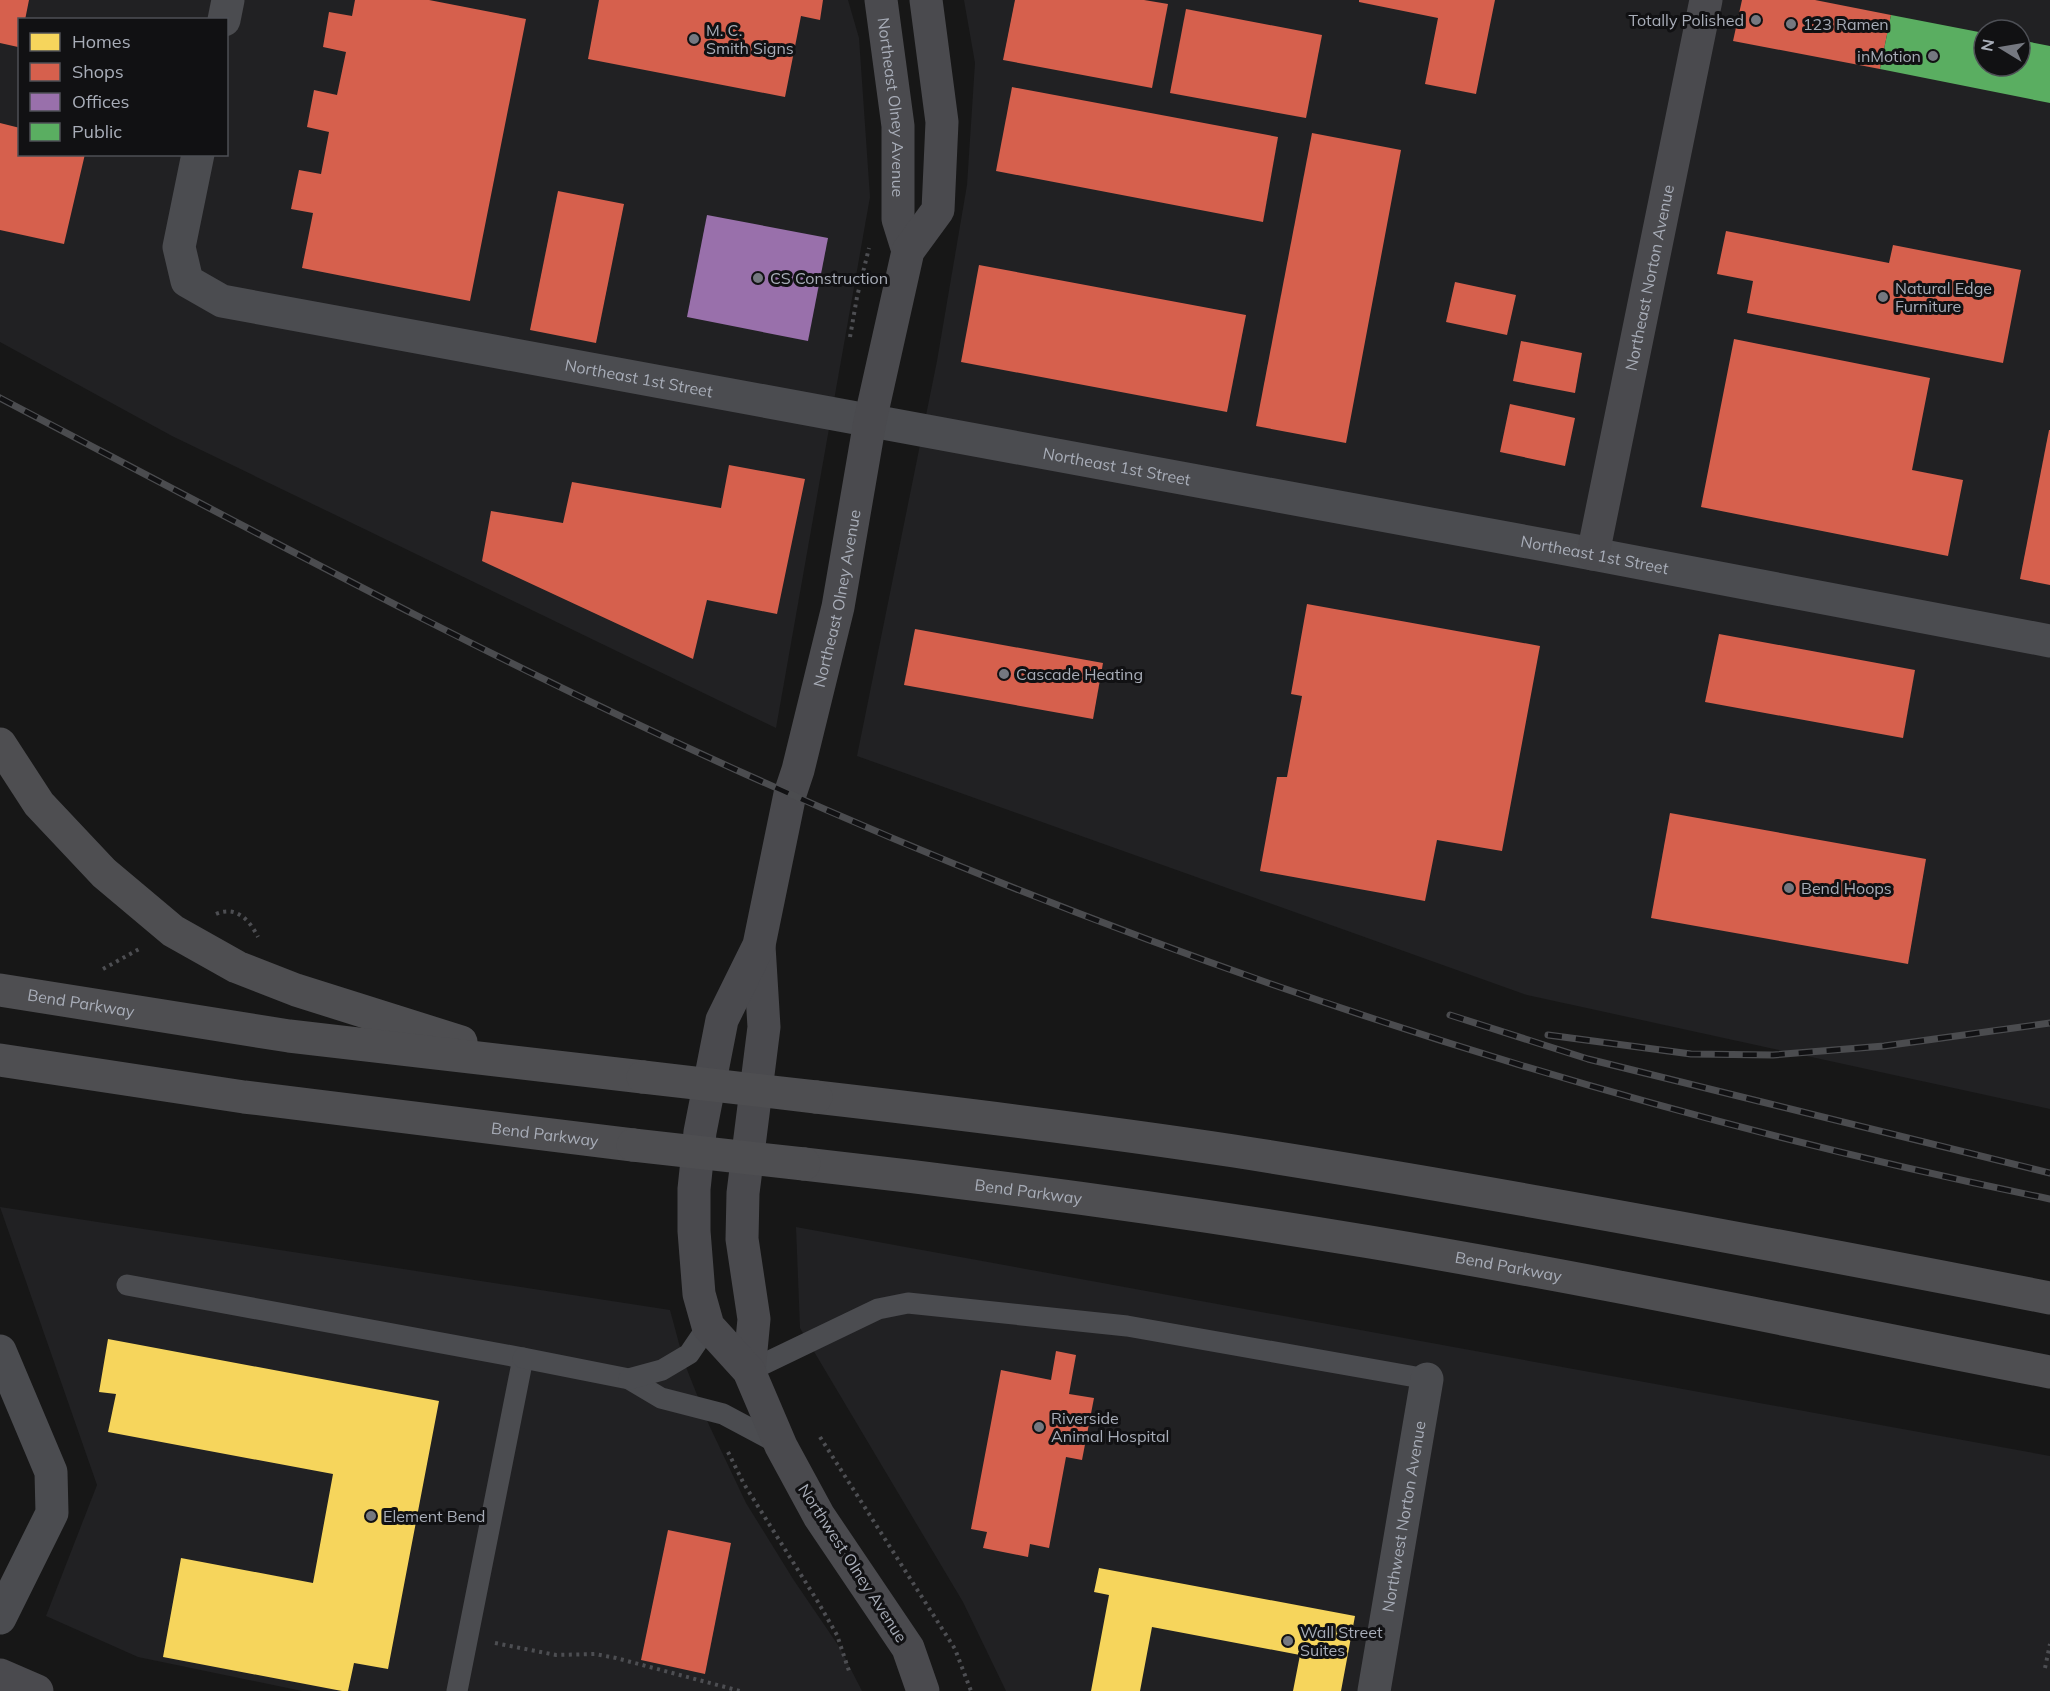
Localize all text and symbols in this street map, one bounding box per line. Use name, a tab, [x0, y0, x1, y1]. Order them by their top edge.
place label: Totally Polished	[1629, 10, 1744, 30]
marker: Totally Polished	[1749, 13, 1763, 27]
place label: 123 Ramen	[1803, 14, 1889, 34]
street label: Northeast Olney Avenue	[873, 16, 908, 197]
marker: 123 Ramen	[1784, 17, 1798, 31]
legend	[18, 18, 228, 156]
north arrow	[1972, 18, 2032, 78]
place label: M. C. Smith Signs	[706, 20, 794, 58]
text: Homes	[72, 30, 131, 53]
marker: M. C. Smith Signs	[687, 32, 701, 46]
text: N	[1976, 37, 1998, 53]
place label: inMotion	[1857, 46, 1921, 66]
marker: inMotion	[1926, 49, 1940, 63]
text: Shops	[72, 60, 124, 83]
text: Offices	[72, 90, 130, 113]
text: Public	[72, 120, 122, 143]
street label: Northeast Norton Avenue	[1621, 183, 1678, 373]
place label: CS Construction	[770, 268, 888, 288]
marker: CS Construction	[751, 271, 765, 285]
place label: Natural Edge Furniture	[1895, 278, 1992, 316]
marker: Natural Edge Furniture	[1876, 290, 1890, 304]
street label: Northeast 1st Street	[563, 354, 715, 401]
street label: Northeast 1st Street	[1041, 443, 1193, 490]
street label: Northeast Olney Avenue	[809, 508, 865, 689]
street label: Northeast 1st Street	[1519, 531, 1671, 578]
place label: Cascade Heating	[1016, 664, 1143, 684]
marker: Cascade Heating	[997, 667, 1011, 681]
place label: Bend Hoops	[1801, 878, 1892, 898]
marker: Bend Hoops	[1782, 881, 1796, 895]
street label: Bend Parkway	[26, 985, 136, 1021]
street label: Bend Parkway	[490, 1118, 600, 1151]
street label: Bend Parkway	[974, 1174, 1084, 1208]
street label: Bend Parkway	[1454, 1247, 1564, 1286]
place label: Riverside Animal Hospital	[1051, 1408, 1169, 1446]
street label: Northwest Norton Avenue	[1378, 1419, 1430, 1614]
marker: Riverside Animal Hospital	[1032, 1420, 1046, 1434]
street label: Northwest Olney Avenue	[794, 1480, 912, 1646]
place label: Element Bend	[383, 1506, 485, 1526]
marker: Element Bend	[364, 1509, 378, 1523]
place label: Wall Street Suites	[1300, 1622, 1383, 1660]
marker: Wall Street Suites	[1281, 1634, 1295, 1648]

